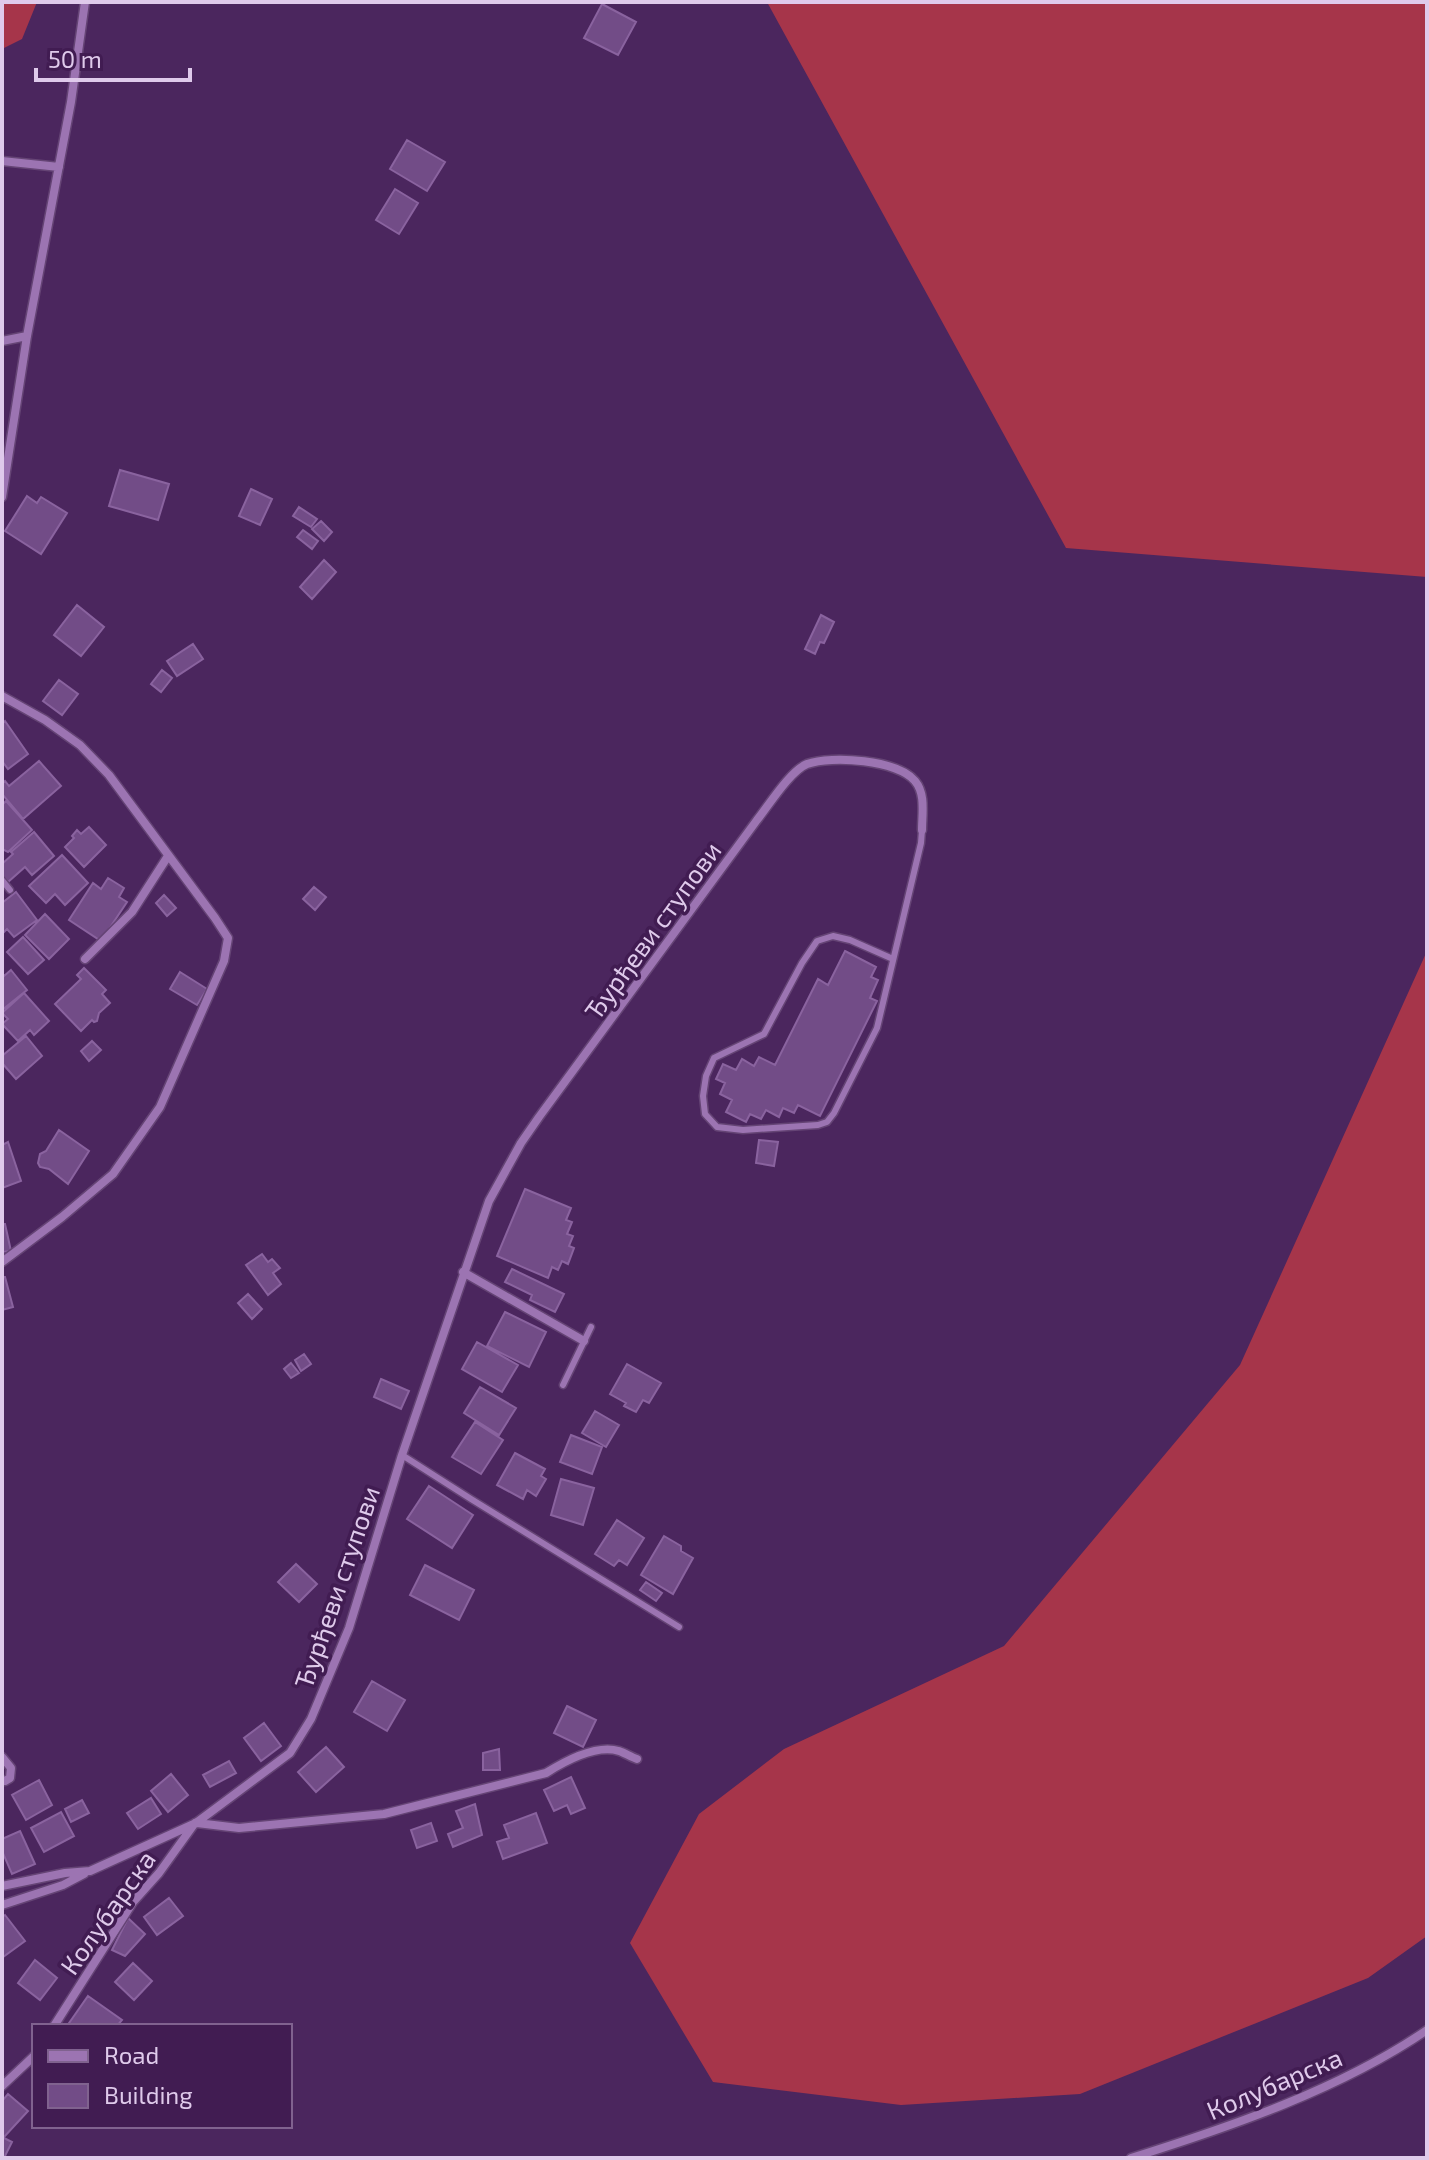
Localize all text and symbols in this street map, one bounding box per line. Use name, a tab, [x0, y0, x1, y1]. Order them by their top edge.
scale bar	[36, 32, 190, 82]
text: 50 m	[48, 44, 102, 73]
street label: Ђурђеви ступови	[577, 835, 728, 1025]
street label: Ђурђеви ступови	[287, 1482, 386, 1693]
street label: Колубарска	[53, 1844, 162, 1980]
legend	[32, 2024, 292, 2128]
text: Road	[104, 2040, 159, 2069]
street label: Колубарска	[1202, 2041, 1347, 2126]
text: Building	[104, 2080, 193, 2109]

